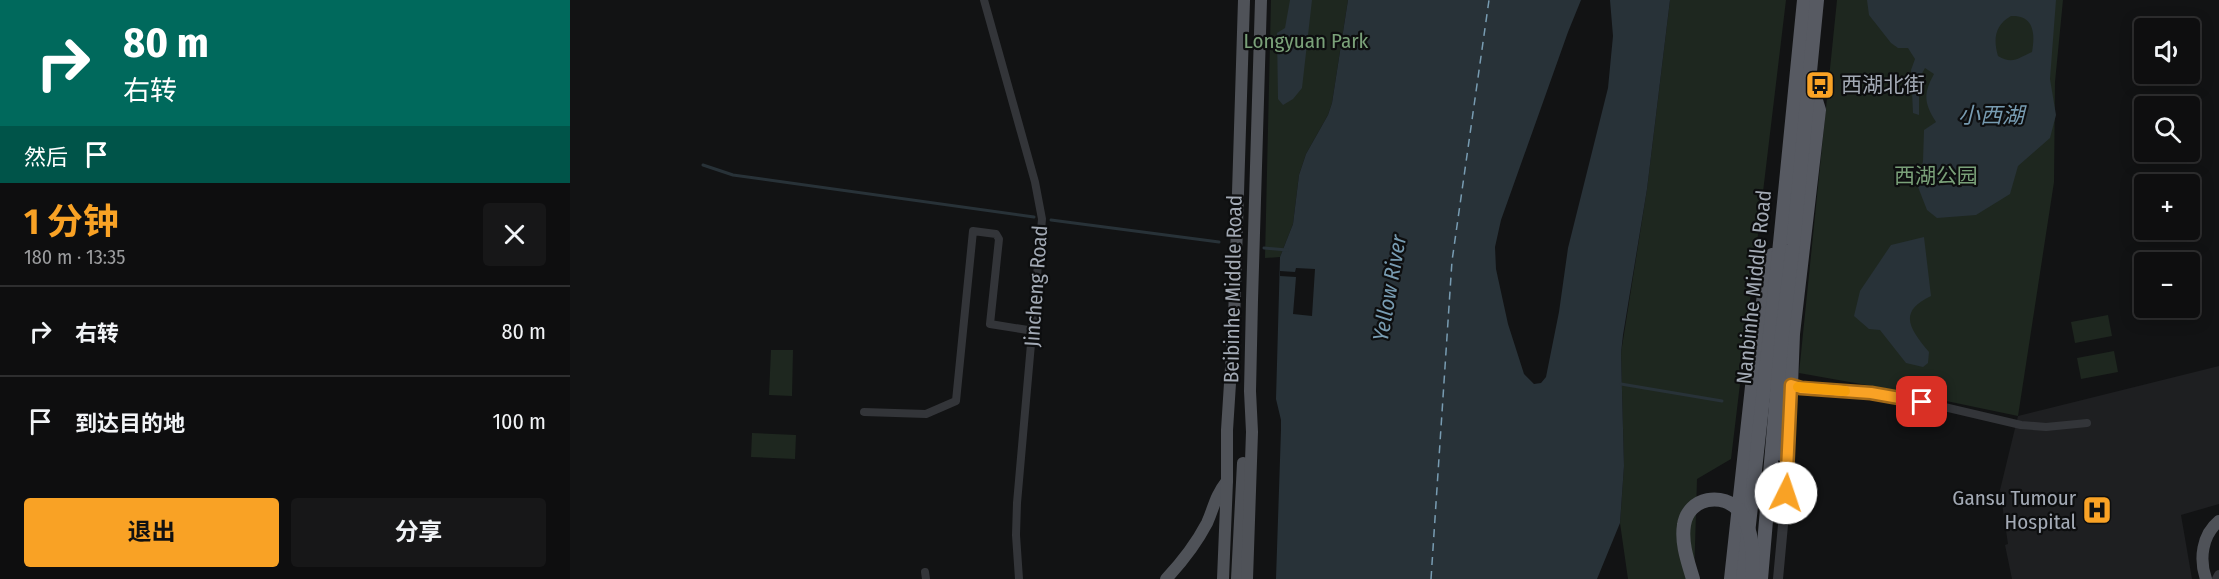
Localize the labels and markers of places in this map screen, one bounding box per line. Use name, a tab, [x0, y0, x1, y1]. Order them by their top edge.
bus stop icon: 西湖北街	[1804, 69, 1836, 101]
place label: 西湖北街	[1841, 72, 1925, 98]
pin	[1896, 376, 1947, 427]
place label: Gansu Tumour Hospital	[1952, 485, 2077, 535]
hospital icon: Gansu Tumour Hospital	[2081, 494, 2113, 526]

